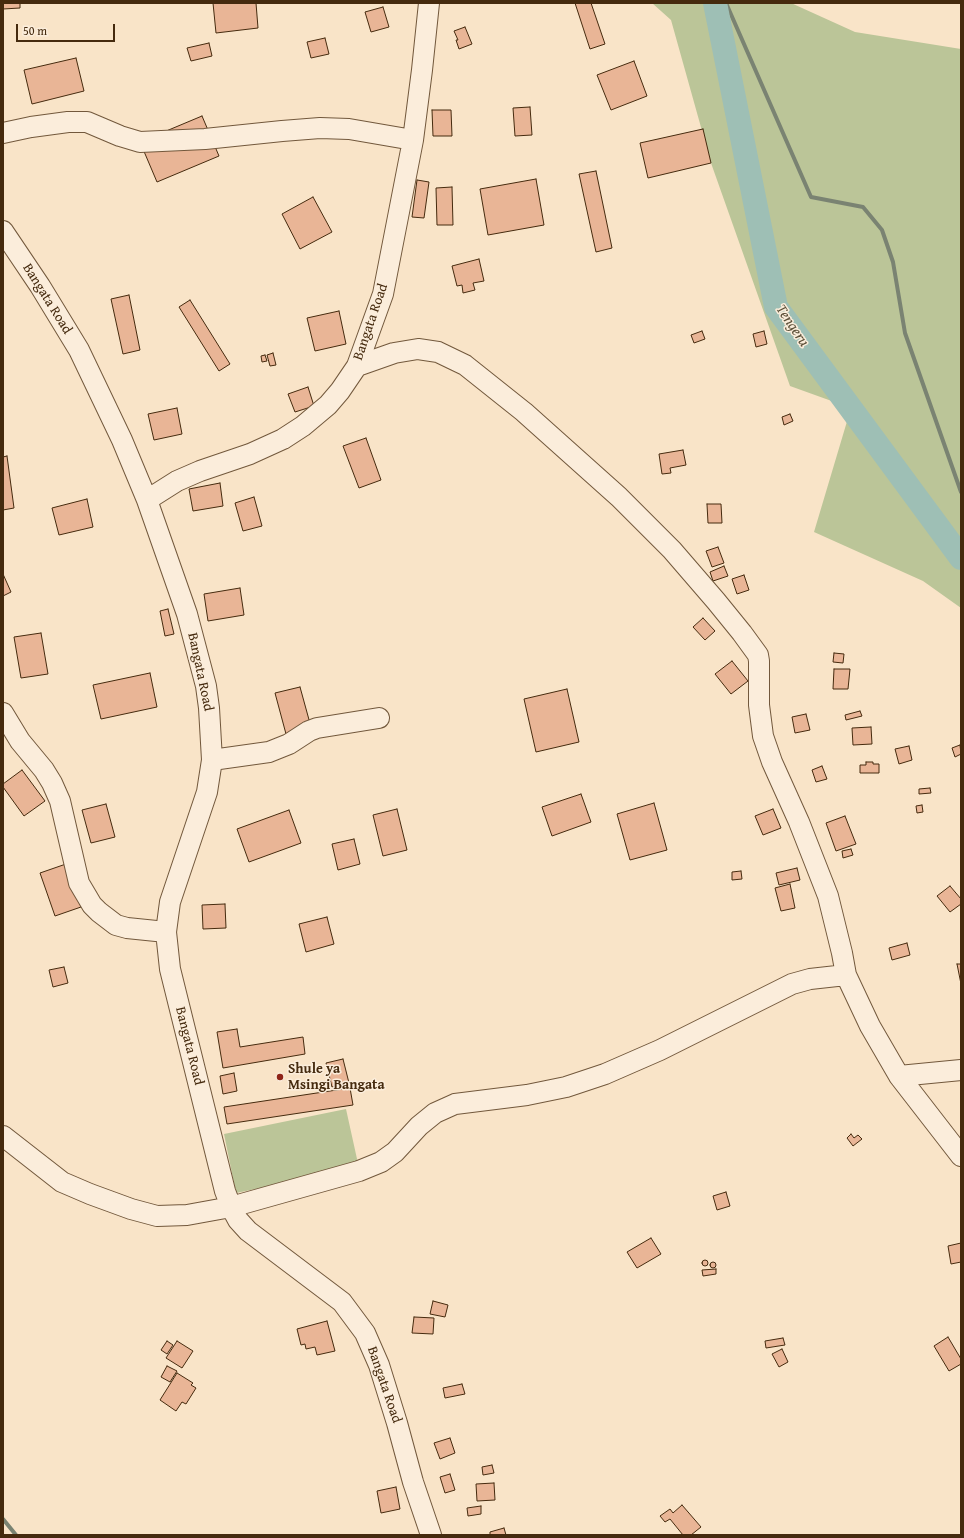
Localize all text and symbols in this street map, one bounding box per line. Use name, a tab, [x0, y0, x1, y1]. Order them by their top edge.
scale bar	[18, 16, 117, 42]
text: 50 m	[23, 22, 47, 39]
street label: Bangata Road	[19, 261, 75, 337]
street label: Bangata Road	[350, 281, 392, 363]
water label: Tengeru	[771, 301, 813, 351]
street label: Bangata Road	[183, 631, 217, 713]
street label: Bangata Road	[171, 1005, 207, 1087]
place label: Shule ya Msingi Bangata	[288, 1061, 385, 1094]
marker: Shule ya Msingi Bangata	[275, 1072, 285, 1082]
street label: Bangata Road	[363, 1344, 405, 1426]

